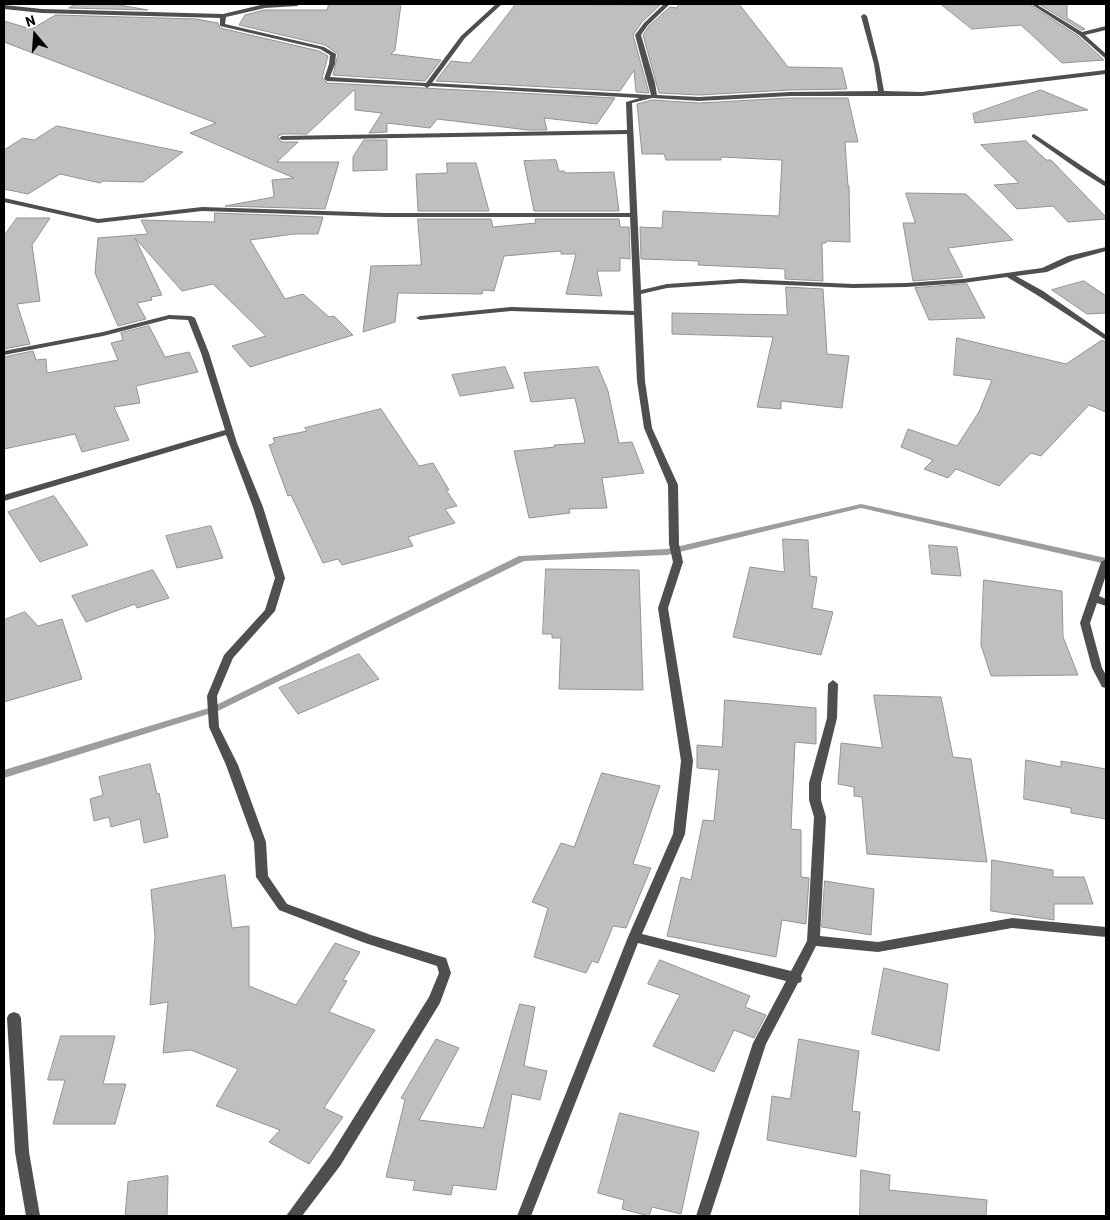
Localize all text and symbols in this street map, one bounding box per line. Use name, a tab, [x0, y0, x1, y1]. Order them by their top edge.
north arrow	[10, 10, 60, 60]
text: N	[23, 11, 37, 30]

